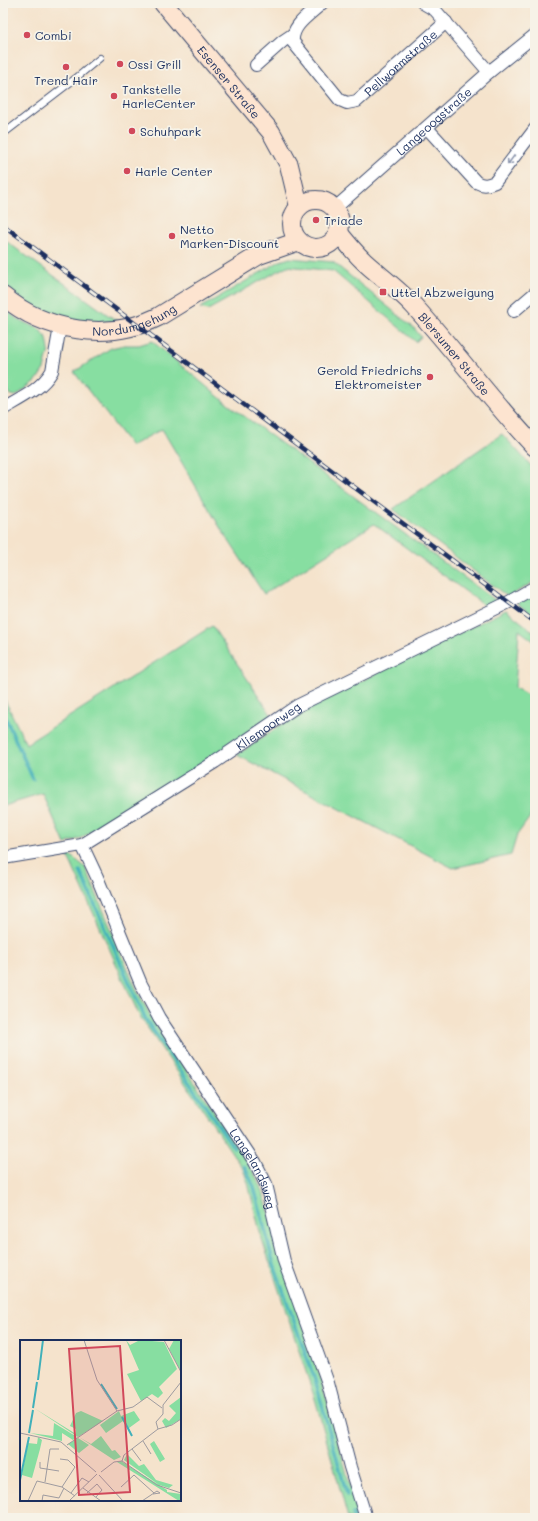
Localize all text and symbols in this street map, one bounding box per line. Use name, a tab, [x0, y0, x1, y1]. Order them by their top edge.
street label: Pellwormstraße	[360, 26, 440, 99]
place label: Combi	[35, 27, 72, 43]
marker: Combi	[22, 30, 32, 40]
street label: Esenser Straße	[194, 42, 264, 122]
place label: Ossi Grill	[128, 56, 181, 72]
marker: Ossi Grill	[115, 59, 125, 69]
marker: Trend Hair	[61, 62, 71, 72]
place label: Trend Hair	[34, 72, 98, 88]
place label: Tankstelle HarleCenter	[122, 81, 196, 111]
street label: Langeoogstraße	[392, 83, 475, 159]
marker: Tankstelle HarleCenter	[109, 91, 119, 101]
place label: Schuhpark	[140, 123, 201, 139]
marker: Schuhpark	[127, 126, 137, 136]
one-way arrow	[507, 154, 515, 165]
place label: Harle Center	[135, 163, 213, 179]
marker: Harle Center	[122, 166, 132, 176]
place label: Triade	[324, 212, 363, 228]
marker: Triade	[311, 215, 321, 225]
place label: Netto Marken-Discount	[180, 221, 279, 251]
marker: Netto Marken-Discount	[167, 231, 177, 241]
place label: Uttel Abzweigung	[391, 284, 494, 300]
marker: Uttel Abzweigung	[378, 287, 388, 297]
street label: Nordumgehung	[92, 300, 179, 339]
street label: Blersumer Straße	[415, 309, 494, 399]
place label: Gerold Friedrichs Elektromeister	[317, 362, 422, 392]
marker: Gerold Friedrichs Elektromeister	[425, 372, 435, 382]
street label: Kliemoorweg	[233, 698, 303, 754]
street label: Langelandsweg	[227, 1125, 280, 1211]
inset map	[20, 1340, 181, 1501]

